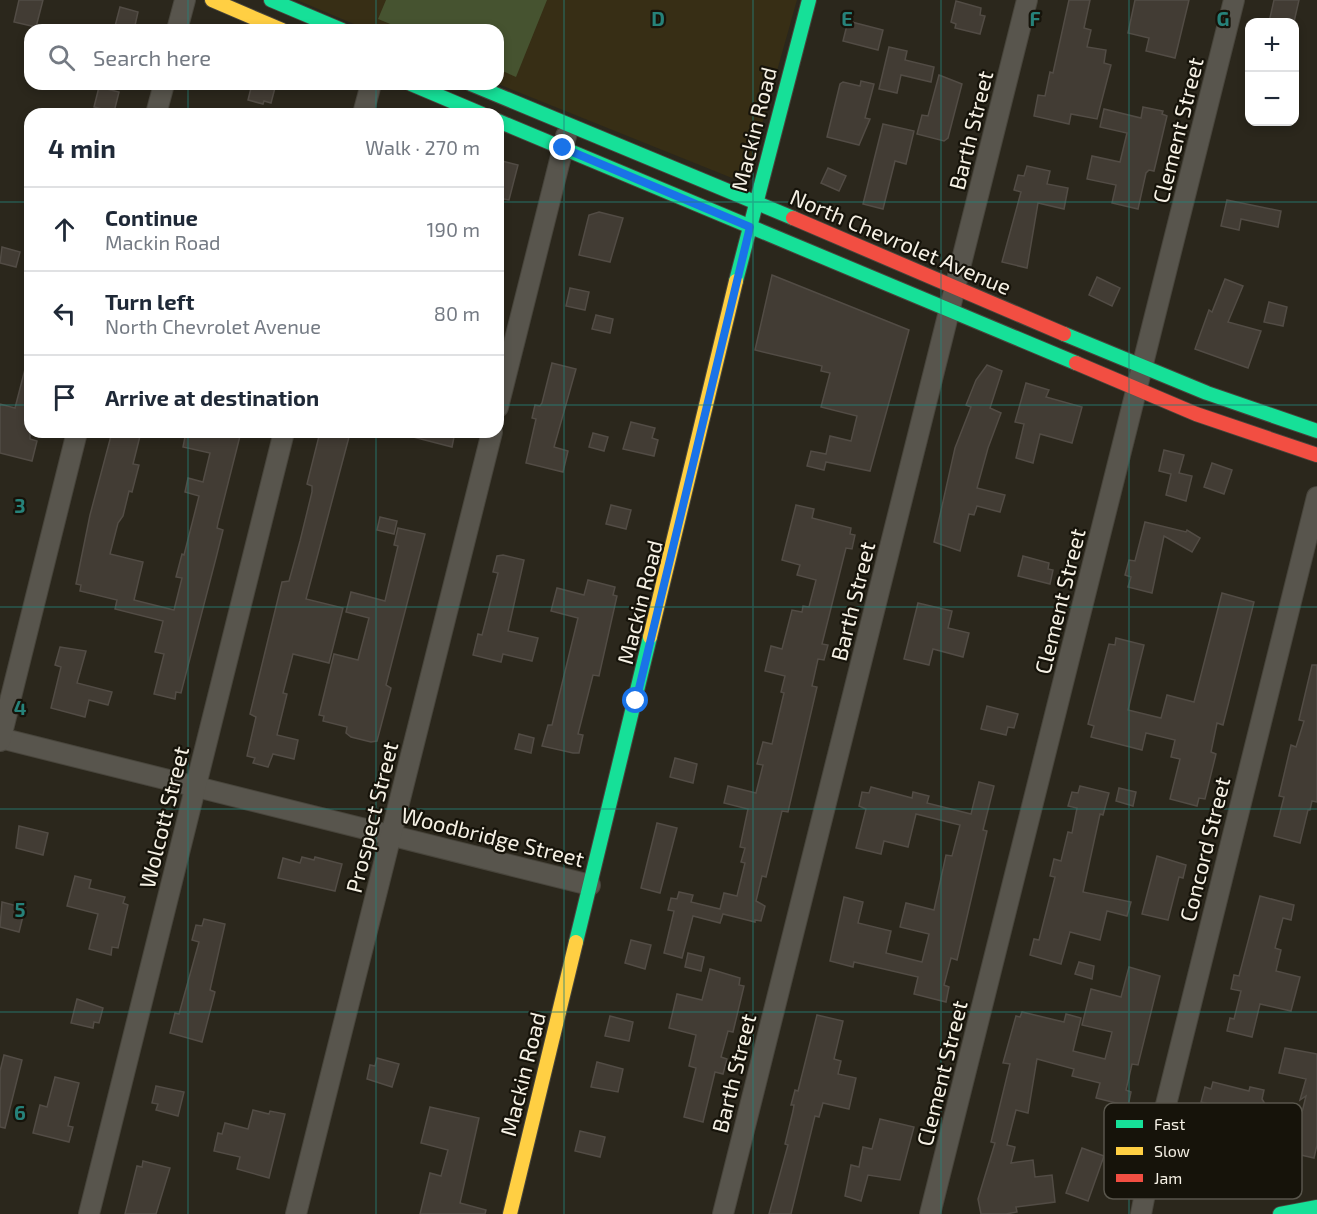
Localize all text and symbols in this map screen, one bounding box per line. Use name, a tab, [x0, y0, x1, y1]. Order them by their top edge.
text: D	[651, 6, 665, 30]
text: E	[841, 6, 853, 30]
text: F	[1029, 6, 1041, 30]
text: G	[1217, 6, 1229, 30]
map controls	[1245, 18, 1299, 126]
button: +	[1245, 18, 1299, 72]
search box	[24, 24, 504, 90]
icon: search	[45, 41, 78, 74]
text: Search here	[93, 44, 211, 70]
street label: Clement Street	[1146, 54, 1208, 206]
street label: Mackin Road	[725, 64, 781, 194]
street label: Barth Street	[943, 68, 997, 192]
button: −	[1245, 72, 1299, 126]
text: 4 min	[48, 132, 116, 163]
route end	[549, 134, 575, 160]
text: Walk · 270 m	[365, 135, 480, 159]
street label: North Chevrolet Avenue	[787, 183, 1015, 299]
text: Continue	[105, 204, 198, 230]
icon: ahead	[48, 213, 81, 246]
text: 190 m	[427, 217, 480, 241]
text: Mackin Road	[105, 230, 221, 254]
text: Turn left	[105, 288, 194, 314]
icon: left	[48, 297, 81, 330]
text: 80 m	[434, 301, 480, 325]
text: North Chevrolet Avenue	[105, 314, 321, 338]
icon: arrive	[48, 381, 81, 414]
text: Arrive at destination	[105, 384, 319, 410]
text: 3	[14, 493, 26, 517]
street label: Clement Street	[1028, 525, 1090, 677]
street label: Mackin Road	[611, 537, 667, 667]
street label: Barth Street	[825, 539, 879, 663]
route start	[622, 687, 648, 713]
text: 4	[14, 695, 27, 719]
street label: Prospect Street	[340, 739, 402, 895]
street label: Wolcott Street	[133, 743, 193, 891]
street label: Concord Street	[1173, 774, 1235, 924]
street label: Woodbridge Street	[399, 801, 587, 871]
text: 5	[14, 897, 26, 921]
street label: Clement Street	[910, 997, 972, 1149]
street label: Mackin Road	[494, 1009, 550, 1139]
street label: Barth Street	[706, 1011, 760, 1135]
text: 6	[14, 1100, 26, 1124]
legend	[1104, 1103, 1302, 1199]
text: Fast	[1154, 1114, 1185, 1133]
text: Slow	[1154, 1141, 1190, 1160]
text: Jam	[1154, 1168, 1182, 1187]

